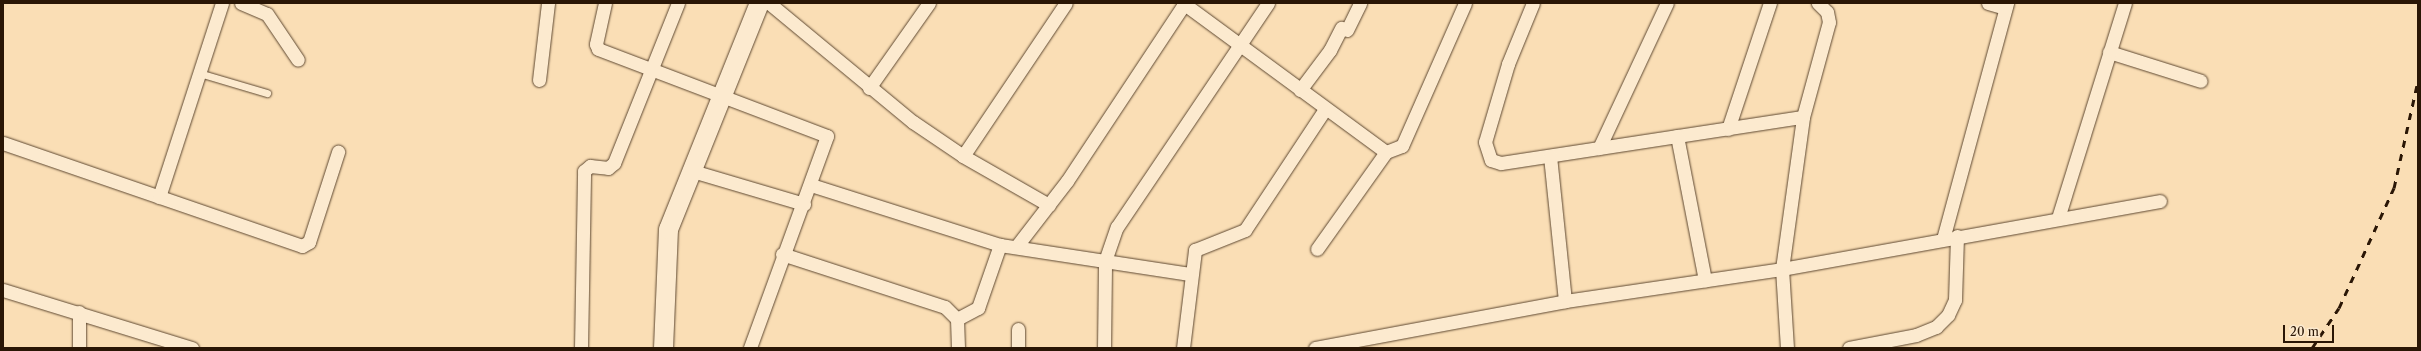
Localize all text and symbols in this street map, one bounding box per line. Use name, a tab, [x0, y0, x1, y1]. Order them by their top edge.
scale bar	[2285, 317, 2336, 343]
text: 20 m	[2290, 324, 2319, 339]

